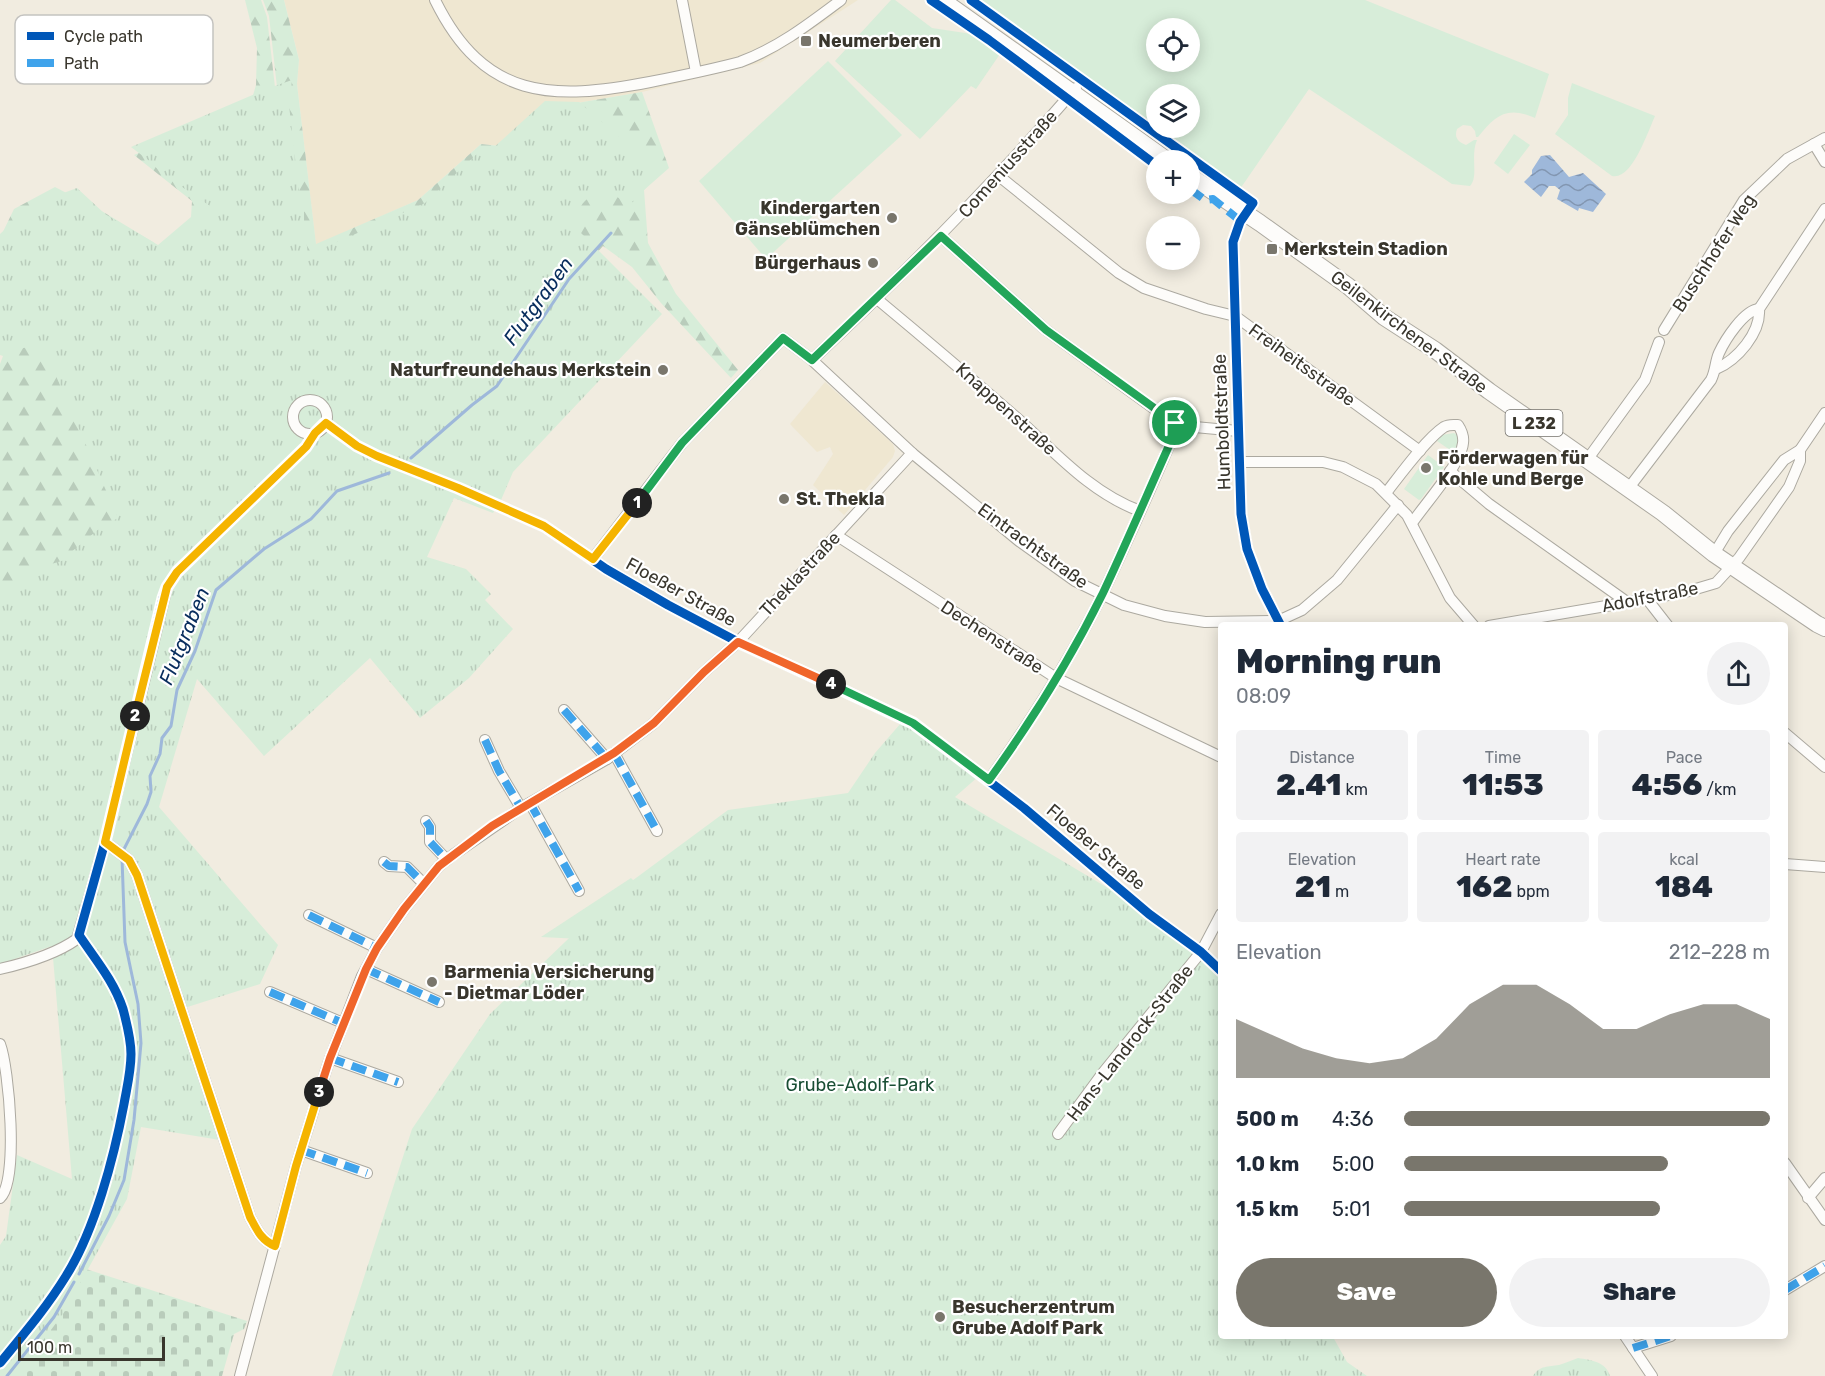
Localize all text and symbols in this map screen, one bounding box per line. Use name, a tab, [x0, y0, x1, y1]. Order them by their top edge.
legend	[15, 15, 213, 84]
map controls	[1146, 18, 1200, 270]
button: locate	[1146, 18, 1200, 72]
text: Cycle path	[64, 27, 143, 46]
place label: Neumerberen	[818, 30, 941, 52]
marker: Neumerberen	[799, 34, 813, 48]
text: Path	[64, 54, 99, 73]
button: layers	[1146, 84, 1200, 138]
street label: Comeniusstraße	[954, 106, 1062, 222]
button: +	[1146, 150, 1200, 204]
street label: Buschhofer Weg	[1668, 190, 1760, 316]
place label: Kindergarten Gänseblümchen	[735, 197, 880, 240]
marker: Kindergarten Gänseblümchen	[885, 211, 899, 225]
button: −	[1146, 216, 1200, 270]
place label: Merkstein Stadion	[1284, 238, 1448, 260]
marker: Merkstein Stadion	[1265, 242, 1279, 256]
water label: Flutgraben	[498, 252, 578, 350]
place label: Bürgerhaus	[755, 252, 861, 274]
marker: Bürgerhaus	[866, 256, 880, 270]
street label: Geilenkirchener Straße	[1326, 266, 1492, 398]
street label: Freiheitsstraße	[1244, 319, 1360, 411]
street label: Humboldtstraße	[1209, 353, 1235, 491]
street label: Knappenstraße	[951, 358, 1061, 460]
place label: Naturfreundehaus Merkstein	[390, 359, 651, 381]
marker: Naturfreundehaus Merkstein	[656, 363, 670, 377]
pin	[1149, 397, 1200, 448]
icon: arrive	[1158, 406, 1191, 439]
road number: L 232	[1506, 410, 1562, 436]
place label: Förderwagen für Kohle und Berge	[1438, 447, 1589, 490]
marker: Förderwagen für Kohle und Berge	[1419, 461, 1433, 475]
pin: 1	[622, 488, 652, 518]
place label: St. Thekla	[796, 488, 885, 510]
marker: St. Thekla	[777, 492, 791, 506]
text: 1	[633, 493, 641, 512]
street label: Eintrachtstraße	[974, 499, 1092, 593]
street label: Theklastraße	[755, 527, 845, 621]
street label: Floeßer Straße	[622, 553, 740, 631]
street label: Adolfstraße	[1600, 577, 1700, 617]
water label: Flutgraben	[154, 584, 214, 688]
street label: Dechenstraße	[937, 596, 1047, 678]
text: Morning run	[1236, 642, 1441, 681]
button: share	[1707, 642, 1770, 705]
pin: 4	[816, 669, 846, 699]
text: 4	[826, 674, 836, 693]
text: 08:09	[1236, 684, 1291, 708]
pin: 2	[120, 701, 150, 731]
text: 2	[130, 706, 140, 725]
text: Distance	[1289, 748, 1355, 767]
text: Time	[1485, 748, 1521, 767]
text: Pace	[1666, 748, 1702, 767]
text: 2.41	[1276, 767, 1342, 803]
text: 11:53	[1462, 767, 1544, 803]
text: 4:56	[1632, 767, 1702, 803]
text: km	[1342, 780, 1368, 799]
text: /km	[1702, 780, 1736, 799]
street label: Floeßer Straße	[1042, 799, 1150, 895]
text: Elevation	[1288, 850, 1356, 869]
text: Heart rate	[1465, 850, 1541, 869]
text: kcal	[1669, 850, 1699, 869]
text: 21	[1295, 869, 1331, 905]
text: 162	[1456, 869, 1513, 905]
text: 184	[1655, 869, 1713, 905]
text: m	[1331, 882, 1349, 901]
text: bpm	[1513, 882, 1550, 901]
text: Elevation	[1236, 940, 1322, 964]
text: 212–228 m	[1669, 940, 1770, 964]
street label: Hans-Landrock-Straße	[1062, 960, 1198, 1126]
place label: Barmenia Versicherung - Dietmar Löder	[444, 961, 655, 1004]
marker: Barmenia Versicherung - Dietmar Löder	[425, 975, 439, 989]
park label: Grube-Adolf-Park	[786, 1074, 935, 1096]
pin: 3	[304, 1077, 334, 1107]
text: 3	[314, 1082, 324, 1101]
text: 500 m	[1236, 1107, 1299, 1131]
text: 4:36	[1332, 1107, 1374, 1131]
text: 1.0 km	[1236, 1152, 1299, 1176]
text: 5:00	[1332, 1152, 1374, 1176]
text: 1.5 km	[1236, 1197, 1299, 1221]
text: 5:01	[1332, 1197, 1370, 1221]
button: Save	[1236, 1258, 1497, 1327]
button: Share	[1509, 1258, 1770, 1327]
place label: Besucherzentrum Grube Adolf Park	[952, 1296, 1115, 1339]
marker: Besucherzentrum Grube Adolf Park	[933, 1310, 947, 1324]
scale bar	[18, 1334, 165, 1362]
text: 100 m	[27, 1338, 72, 1357]

